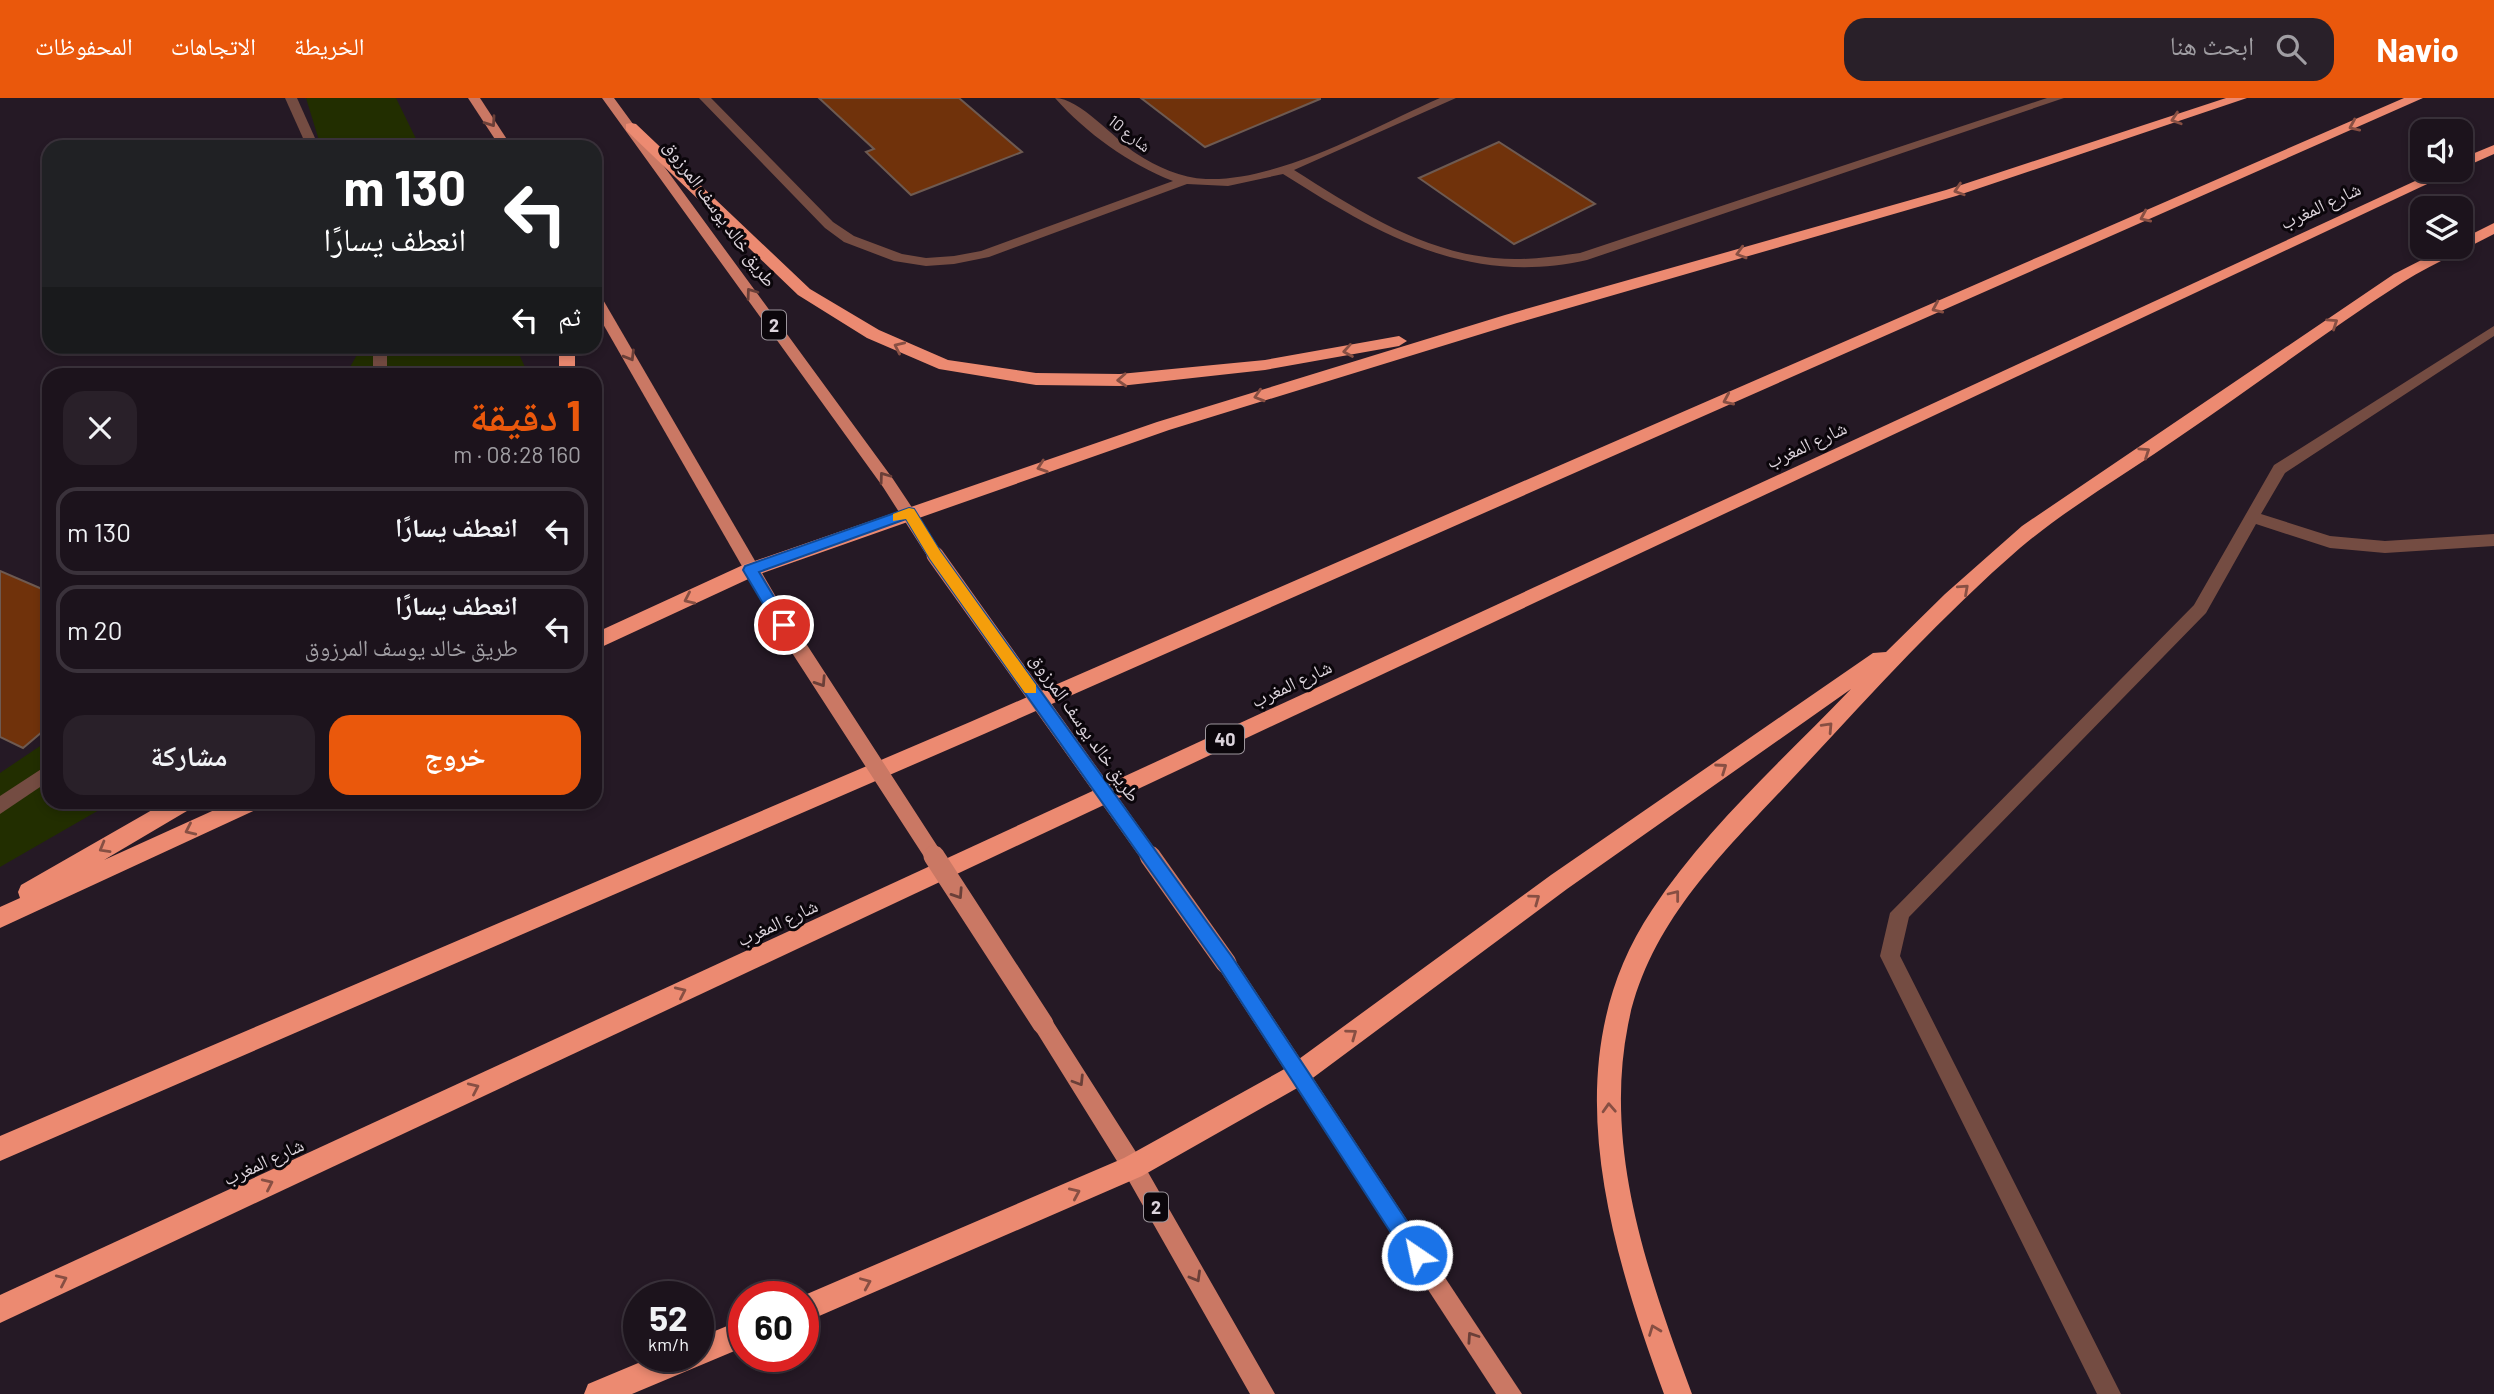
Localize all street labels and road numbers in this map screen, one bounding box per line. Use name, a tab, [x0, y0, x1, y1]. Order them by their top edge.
street label: شارع 10	[1104, 111, 1155, 157]
street label: طريق خالد يوسف المرزوق	[659, 135, 782, 292]
street label: شارع المغرب	[2276, 176, 2364, 235]
road number: 2	[762, 310, 786, 340]
street label: شارع المغرب	[1762, 415, 1850, 474]
street label: طريق خالد يوسف المرزوق	[1025, 648, 1146, 806]
street label: شارع المغرب	[1247, 654, 1335, 713]
road number: 40	[1206, 724, 1244, 754]
street label: شارع المغرب	[733, 893, 821, 952]
street label: شارع المغرب	[219, 1132, 307, 1191]
road number: 2	[1144, 1192, 1168, 1222]

